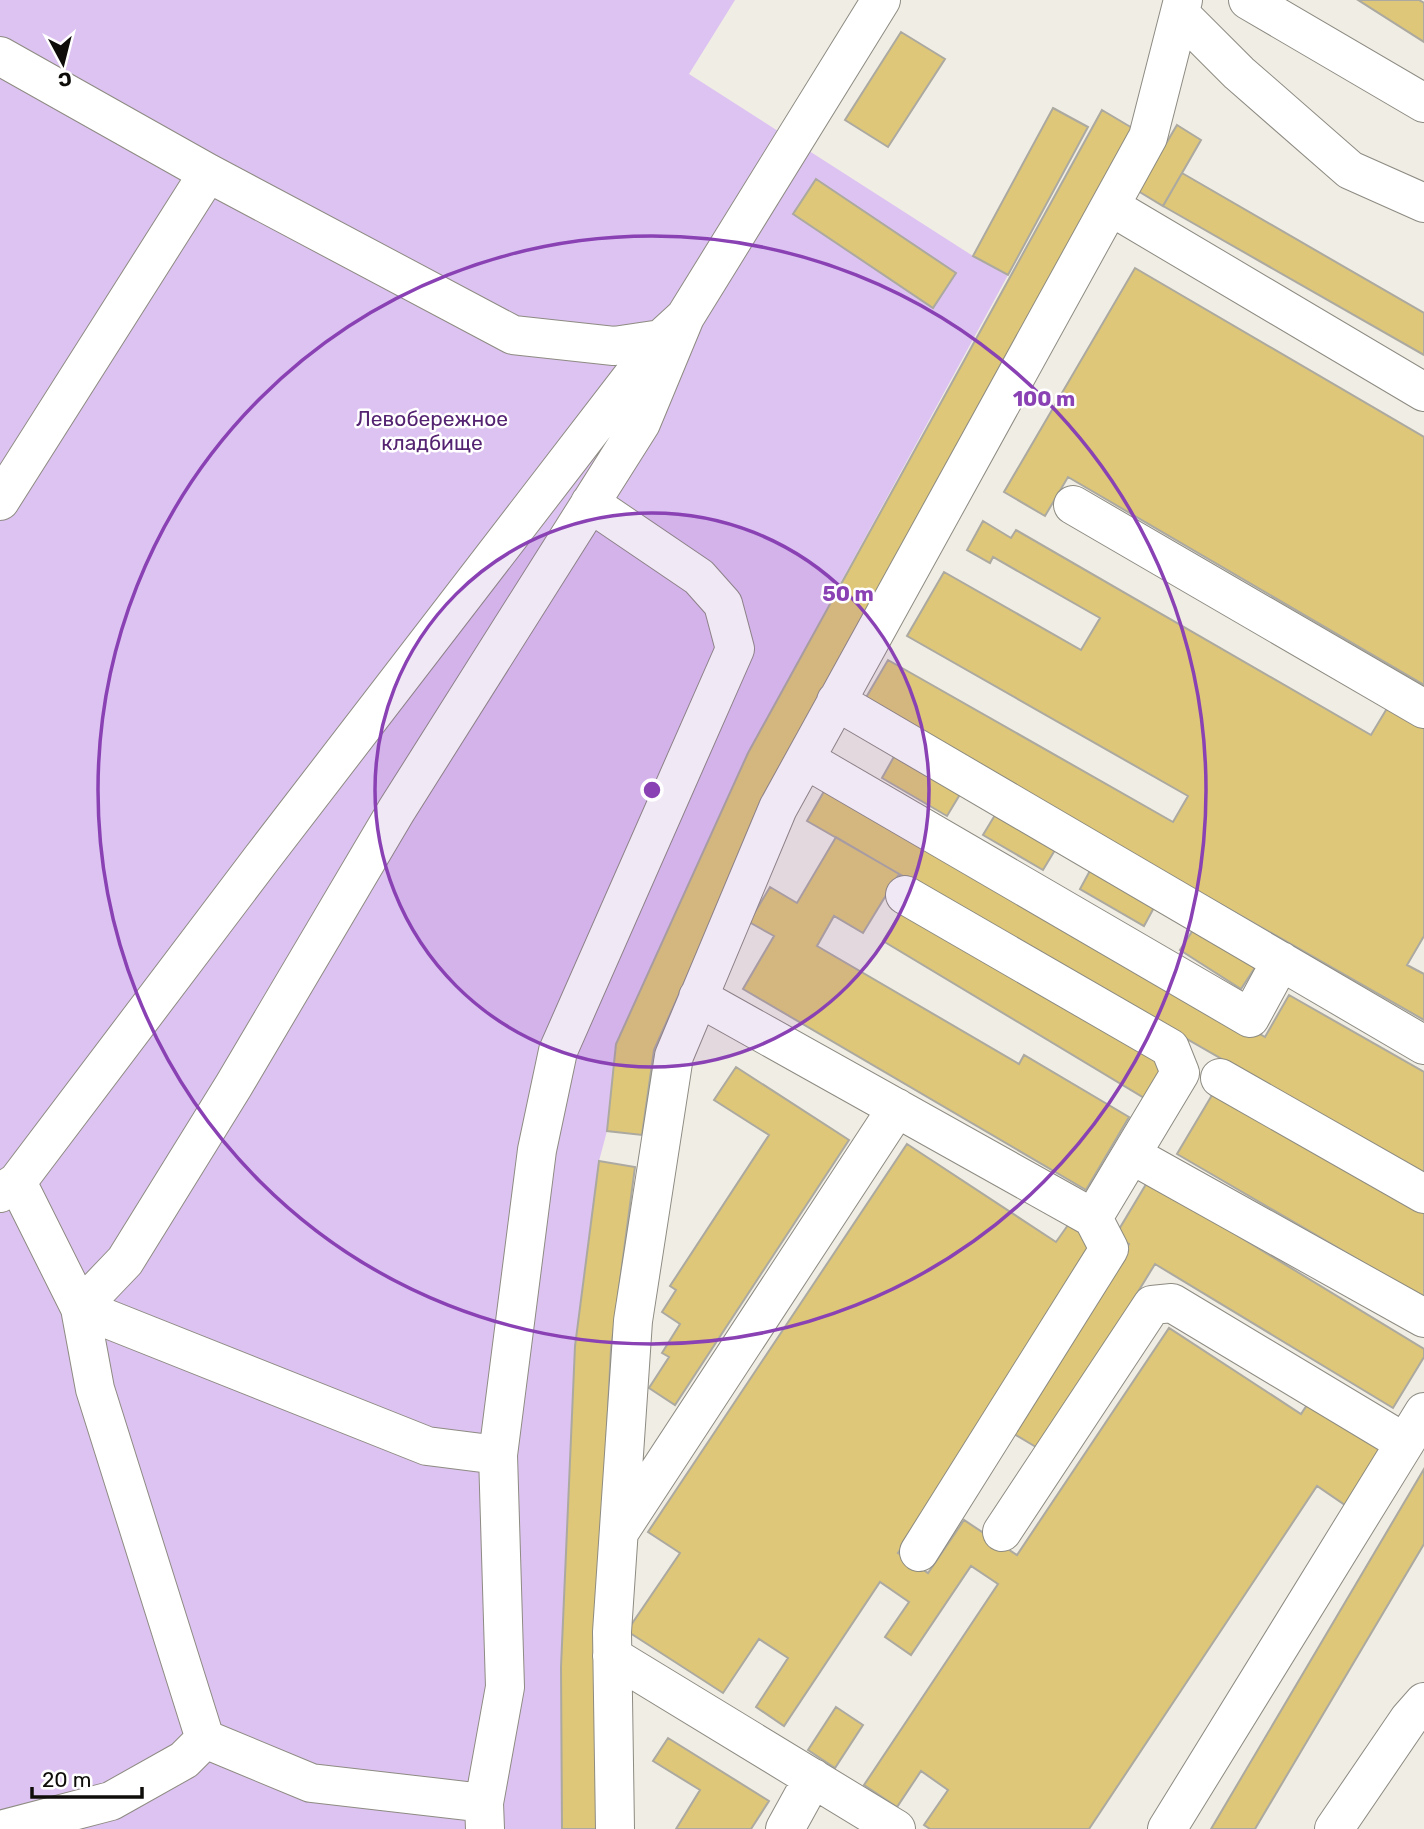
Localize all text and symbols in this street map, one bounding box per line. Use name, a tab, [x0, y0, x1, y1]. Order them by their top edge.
north arrow	[28, 28, 98, 98]
text: С	[57, 67, 73, 92]
text: 100 m	[1013, 386, 1075, 411]
park label: Левобережное кладбище	[356, 406, 508, 455]
text: 50 m	[822, 581, 874, 606]
centre of rings	[640, 778, 664, 802]
scale bar	[32, 1756, 142, 1800]
text: 20 m	[42, 1767, 91, 1792]

